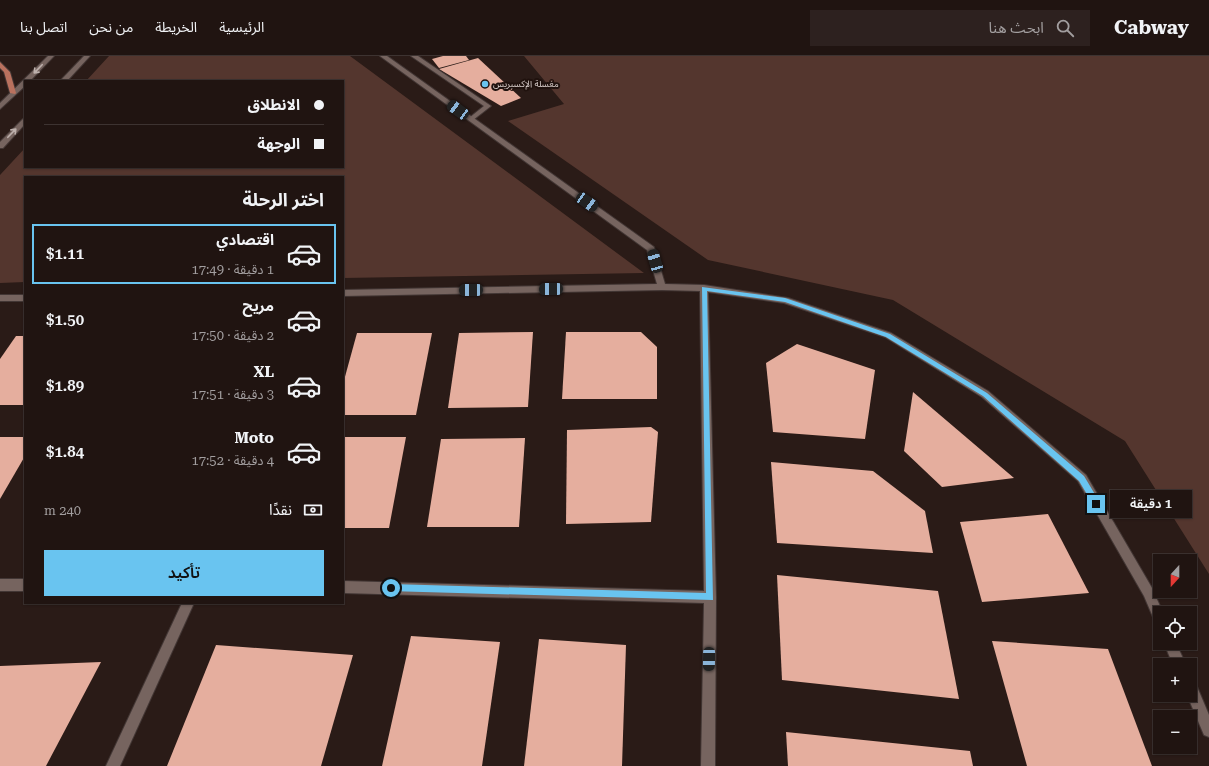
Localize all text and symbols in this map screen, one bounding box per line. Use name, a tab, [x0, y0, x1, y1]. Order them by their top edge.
search box	[810, 10, 1090, 46]
text: Cabway	[1114, 16, 1189, 39]
icon: search	[1054, 17, 1076, 39]
text: اتصل بنا	[20, 19, 67, 35]
text: من نحن	[89, 19, 133, 35]
text: الخريطة	[155, 19, 197, 35]
text: الرئيسية	[219, 19, 264, 35]
text: ابحث هنا	[988, 19, 1044, 37]
one-way arrow	[33, 64, 43, 74]
marker: مغسلة الإكسبريس	[480, 79, 490, 89]
place label: مغسلة الإكسبريس	[493, 79, 559, 90]
text: الانطلاق	[248, 96, 300, 114]
car	[445, 98, 471, 122]
one-way arrow	[8, 128, 17, 138]
text: الوجهة	[257, 135, 300, 153]
text: اختر الرحلة	[243, 189, 324, 210]
car	[574, 190, 600, 214]
text: اقتصادي	[216, 231, 274, 249]
icon: car	[286, 236, 322, 272]
text: $1.11	[46, 245, 84, 263]
car	[646, 248, 664, 274]
text: 1 دقيقة · 17:49	[191, 262, 274, 277]
car	[539, 283, 563, 295]
car	[459, 284, 483, 296]
text: مريح	[242, 297, 274, 315]
icon: car	[286, 302, 322, 338]
text: $1.50	[46, 311, 84, 329]
text: 2 دقيقة · 17:50	[191, 328, 274, 343]
text: XL	[253, 363, 274, 381]
icon: car	[286, 368, 322, 404]
text: $1.89	[46, 377, 84, 395]
text: 3 دقيقة · 17:51	[191, 387, 274, 402]
text: Moto	[234, 429, 274, 447]
icon: car	[286, 434, 322, 470]
text: $1.84	[46, 443, 84, 461]
text: 4 دقيقة · 17:52	[191, 453, 274, 468]
callout: 1 دقيقة	[1110, 490, 1192, 518]
route end	[1087, 495, 1105, 513]
text: 1 دقيقة	[1130, 496, 1172, 511]
icon: cash	[302, 499, 324, 521]
text: نقدًا	[269, 501, 292, 519]
text: 240 m	[44, 503, 81, 518]
button: تأكيد	[44, 550, 324, 596]
north arrow	[1153, 554, 1197, 598]
map controls	[1153, 554, 1197, 754]
route start	[382, 579, 400, 597]
button: locate	[1153, 606, 1197, 650]
car	[703, 647, 715, 671]
button: +	[1153, 658, 1197, 702]
button: −	[1153, 710, 1197, 754]

